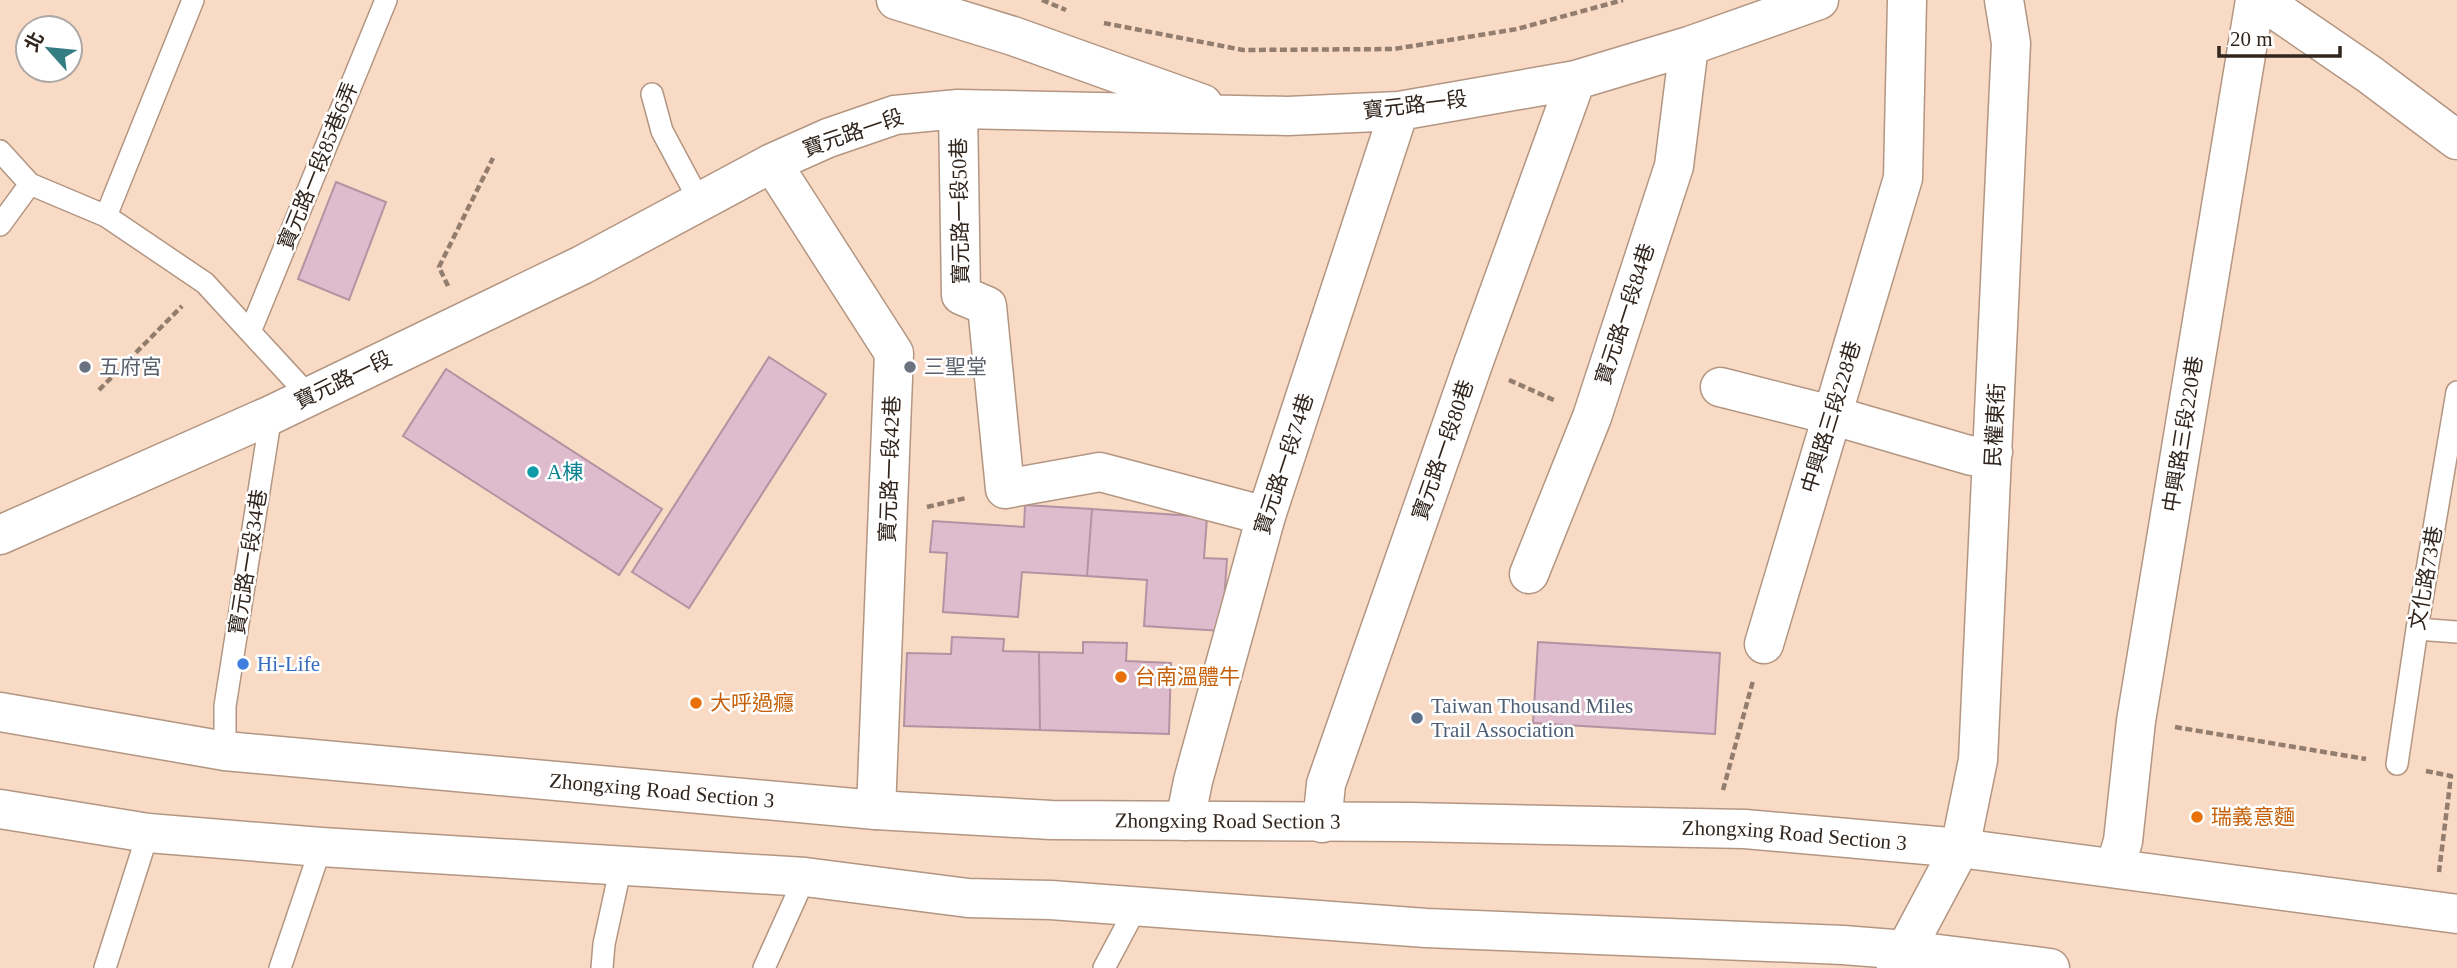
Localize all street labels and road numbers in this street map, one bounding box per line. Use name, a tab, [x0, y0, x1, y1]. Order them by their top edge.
street label: 寶元路一段85巷6弄	[273, 79, 363, 253]
street label: 寶元路一段	[1361, 87, 1469, 123]
street label: 寶元路一段	[799, 105, 907, 161]
street label: 寶元路一段50巷	[947, 137, 973, 285]
street label: 寶元路一段84巷	[1591, 240, 1659, 388]
street label: 中興路三段228巷	[1797, 338, 1865, 496]
street label: 寶元路一段	[291, 346, 395, 414]
street label: 中興路三段220巷	[2159, 354, 2207, 514]
street label: 寶元路一段80巷	[1408, 377, 1478, 523]
street label: 民權東街	[1981, 382, 2009, 468]
street label: 寶元路一段74巷	[1250, 390, 1318, 538]
street label: 寶元路一段42巷	[875, 395, 905, 543]
street label: 寶元路一段34巷	[225, 488, 271, 636]
street label: 文化路73巷	[2405, 524, 2447, 632]
street label: Zhongxing Road Section 3	[548, 768, 775, 813]
street label: Zhongxing Road Section 3	[1115, 808, 1341, 834]
street label: Zhongxing Road Section 3	[1681, 816, 1908, 855]

